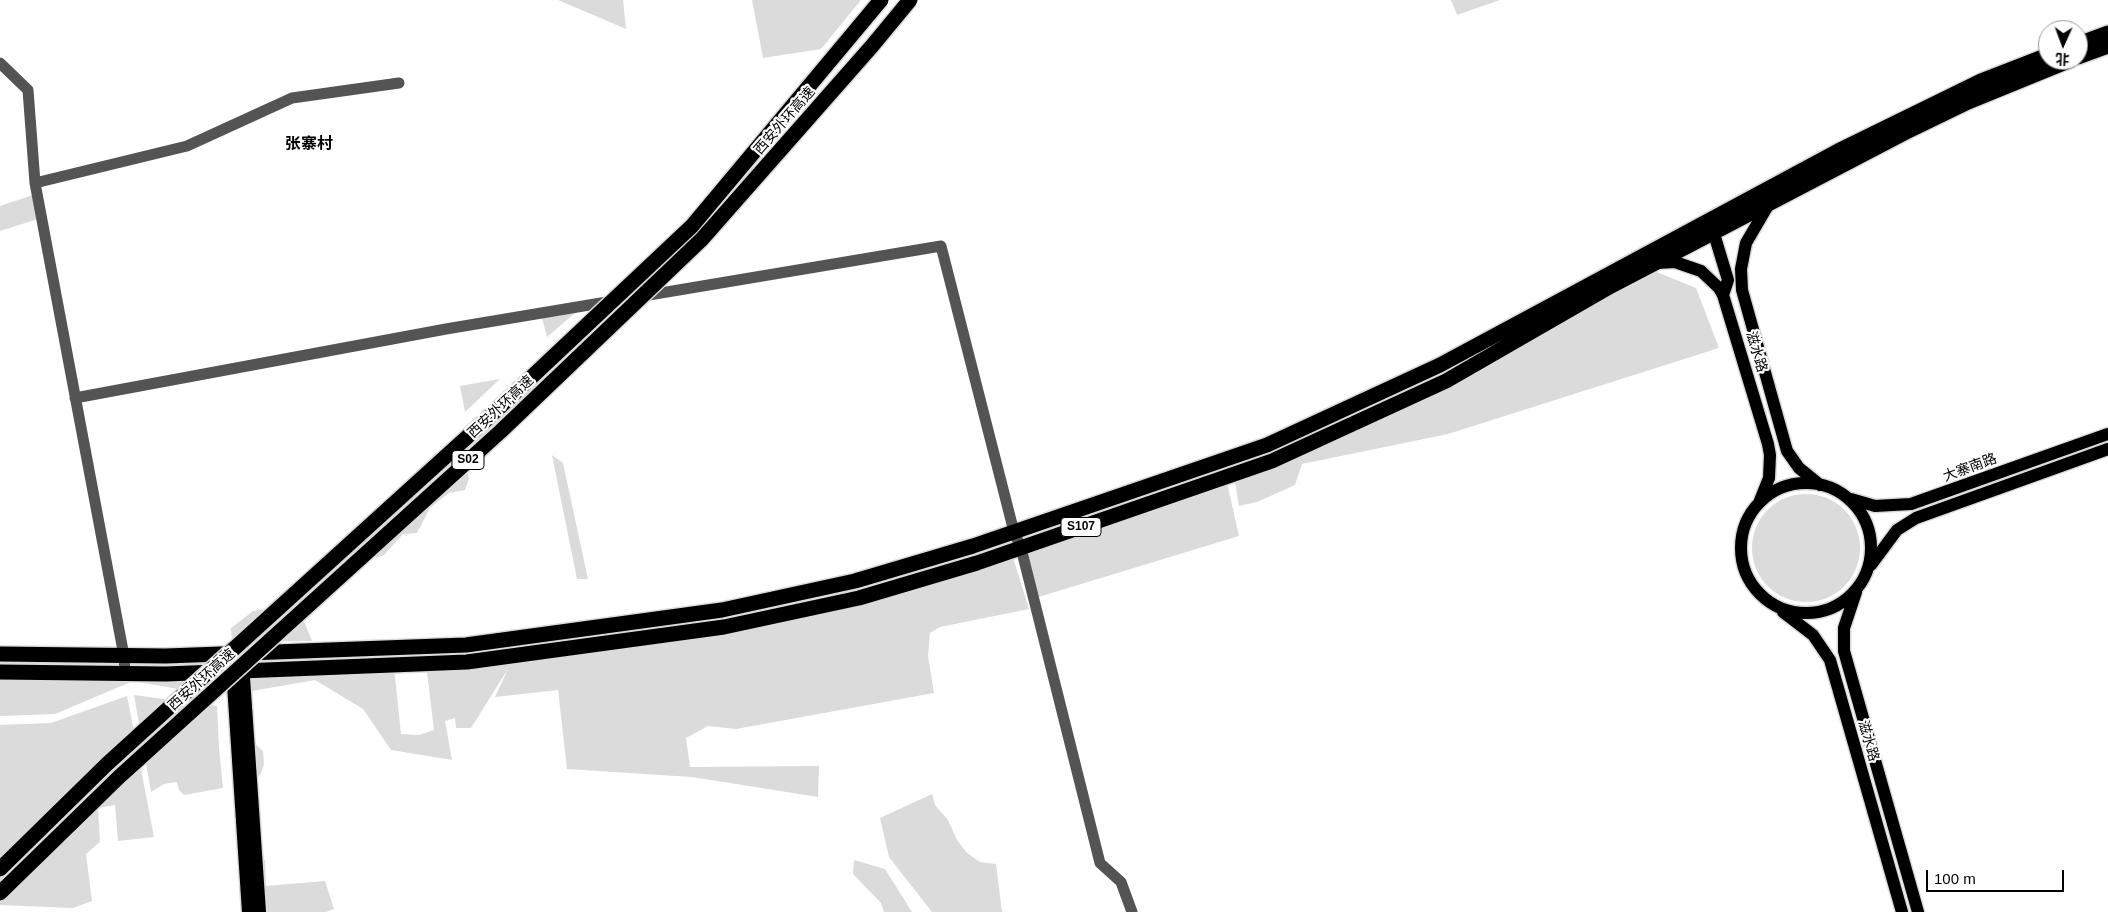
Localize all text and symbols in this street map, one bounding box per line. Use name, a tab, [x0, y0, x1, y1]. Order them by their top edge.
north arrow	[2038, 20, 2088, 70]
text: 北	[2055, 51, 2070, 67]
street label: 西安外环高速	[751, 84, 819, 158]
district label: 张寨村	[285, 135, 333, 155]
street label: 滋水路	[1742, 329, 1770, 375]
street label: 西安外环高速	[465, 372, 537, 442]
road number: S02	[452, 450, 484, 470]
street label: 大寨南路	[1941, 451, 1999, 485]
road number: S107	[1061, 518, 1101, 536]
street label: 西安外环高速	[165, 646, 239, 714]
street label: 滋水路	[1854, 718, 1882, 764]
scale bar	[1928, 860, 2066, 892]
text: 100 m	[1934, 870, 1976, 887]

